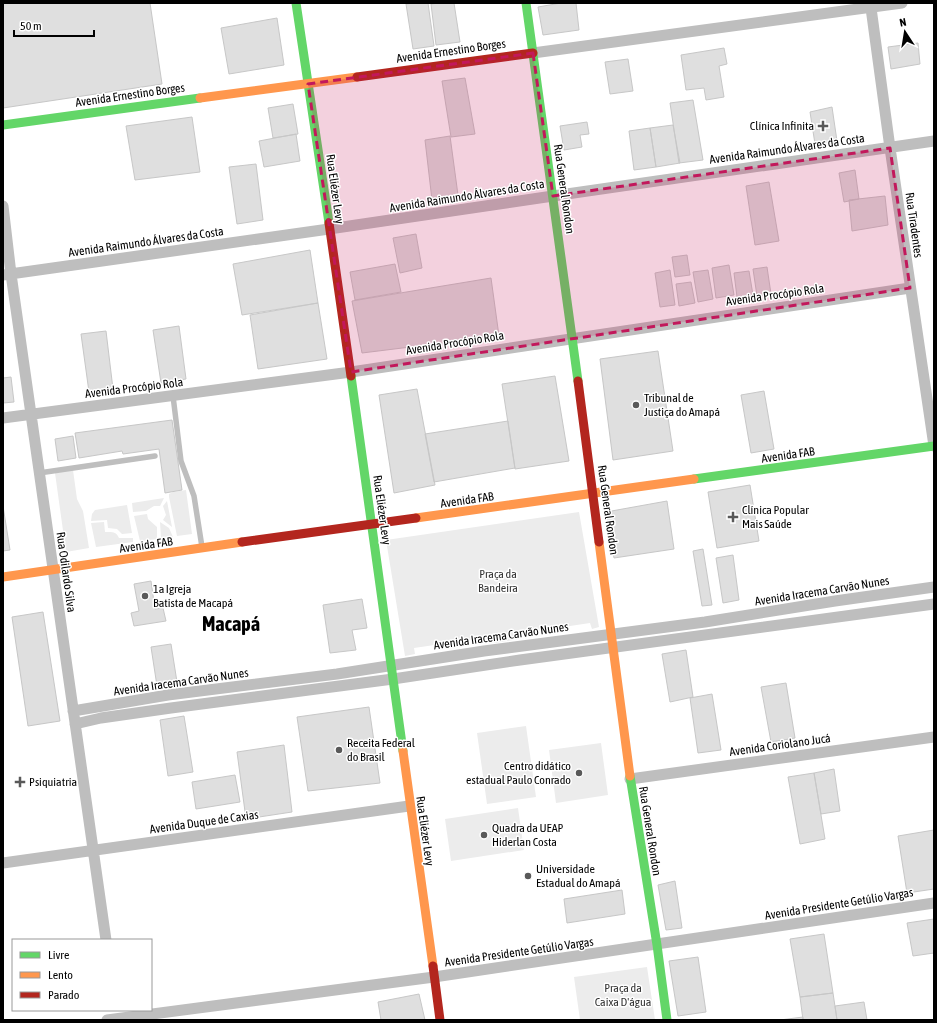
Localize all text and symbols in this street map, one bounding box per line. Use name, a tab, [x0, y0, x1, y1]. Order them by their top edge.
scale bar	[14, 12, 94, 38]
north arrow	[885, 12, 925, 52]
text: N	[898, 16, 907, 29]
text: 50 m	[20, 19, 42, 33]
street label: Avenida Ernestino Borges	[395, 36, 507, 66]
street label: Avenida Ernestino Borges	[74, 80, 186, 110]
place label: Clínica Infinita	[750, 119, 814, 133]
marker: Clínica Infinita	[817, 120, 829, 132]
street label: Avenida Raimundo Álvares da Costa	[708, 131, 866, 167]
street label: Rua General Rondon	[551, 143, 577, 235]
street label: Rua Eliézer Levy	[323, 153, 347, 225]
street label: Avenida Raimundo Álvares da Costa	[389, 177, 545, 215]
street label: Rua Tiradentes	[902, 192, 926, 258]
street label: Avenida Raimundo Álvares da Costa	[67, 224, 225, 260]
street label: Avenida Procópio Rola	[725, 281, 825, 309]
street label: Avenida Procópio Rola	[405, 328, 505, 358]
street label: Avenida Procópio Rola	[84, 375, 184, 401]
place label: Tribunal de Justiça do Amapá	[644, 391, 720, 419]
marker: Tribunal de Justiça do Amapá	[631, 400, 641, 410]
street label: Avenida FAB	[760, 444, 816, 466]
street label: Rua General Rondon	[595, 464, 621, 556]
street label: Rua Eliézer Levy	[370, 474, 394, 546]
street label: Avenida FAB	[439, 489, 495, 511]
place label: Clínica Popular Mais Saúde	[742, 503, 809, 531]
marker: Clínica Popular Mais Saúde	[727, 511, 739, 523]
street label: Rua Odilardo Silva	[53, 531, 79, 613]
street label: Avenida FAB	[118, 534, 174, 556]
park label: Praça da Bandeira	[478, 567, 518, 595]
street label: Avenida Iracema Carvão Nunes	[754, 573, 890, 609]
place label: 1a Igreja Batista de Macapá	[153, 582, 233, 610]
marker: 1a Igreja Batista de Macapá	[140, 591, 150, 601]
district label: Macapá	[202, 612, 260, 635]
street label: Avenida Iracema Carvão Nunes	[433, 620, 569, 652]
street label: Avenida Iracema Carvão Nunes	[113, 666, 249, 698]
street label: Avenida Coriolano Jucá	[728, 731, 832, 759]
place label: Receita Federal do Brasil	[347, 736, 416, 764]
marker: Receita Federal do Brasil	[334, 745, 344, 755]
place label: Centro didático estadual Paulo Conrado	[466, 759, 571, 787]
marker: Centro didático estadual Paulo Conrado	[574, 768, 584, 778]
place label: Psiquiatria	[29, 775, 77, 789]
marker: Psiquiatria	[14, 776, 26, 788]
street label: Rua General Rondon	[636, 785, 664, 877]
street label: Rua Eliézer Levy	[413, 795, 437, 867]
street label: Avenida Duque de Caxias	[149, 807, 259, 837]
place label: Quadra da UEAP Hiderlan Costa	[492, 821, 564, 849]
marker: Quadra da UEAP Hiderlan Costa	[479, 830, 489, 840]
place label: Universidade Estadual do Amapá	[536, 862, 621, 890]
marker: Universidade Estadual do Amapá	[523, 871, 533, 881]
street label: Avenida Presidente Getúlio Vargas	[764, 885, 914, 923]
street label: Avenida Presidente Getúlio Vargas	[444, 935, 594, 969]
legend	[12, 939, 152, 1011]
text: Livre	[48, 948, 69, 962]
text: Lento	[48, 968, 73, 982]
park label: Praça da Caixa D'água	[595, 981, 651, 1009]
text: Parado	[48, 988, 80, 1002]

